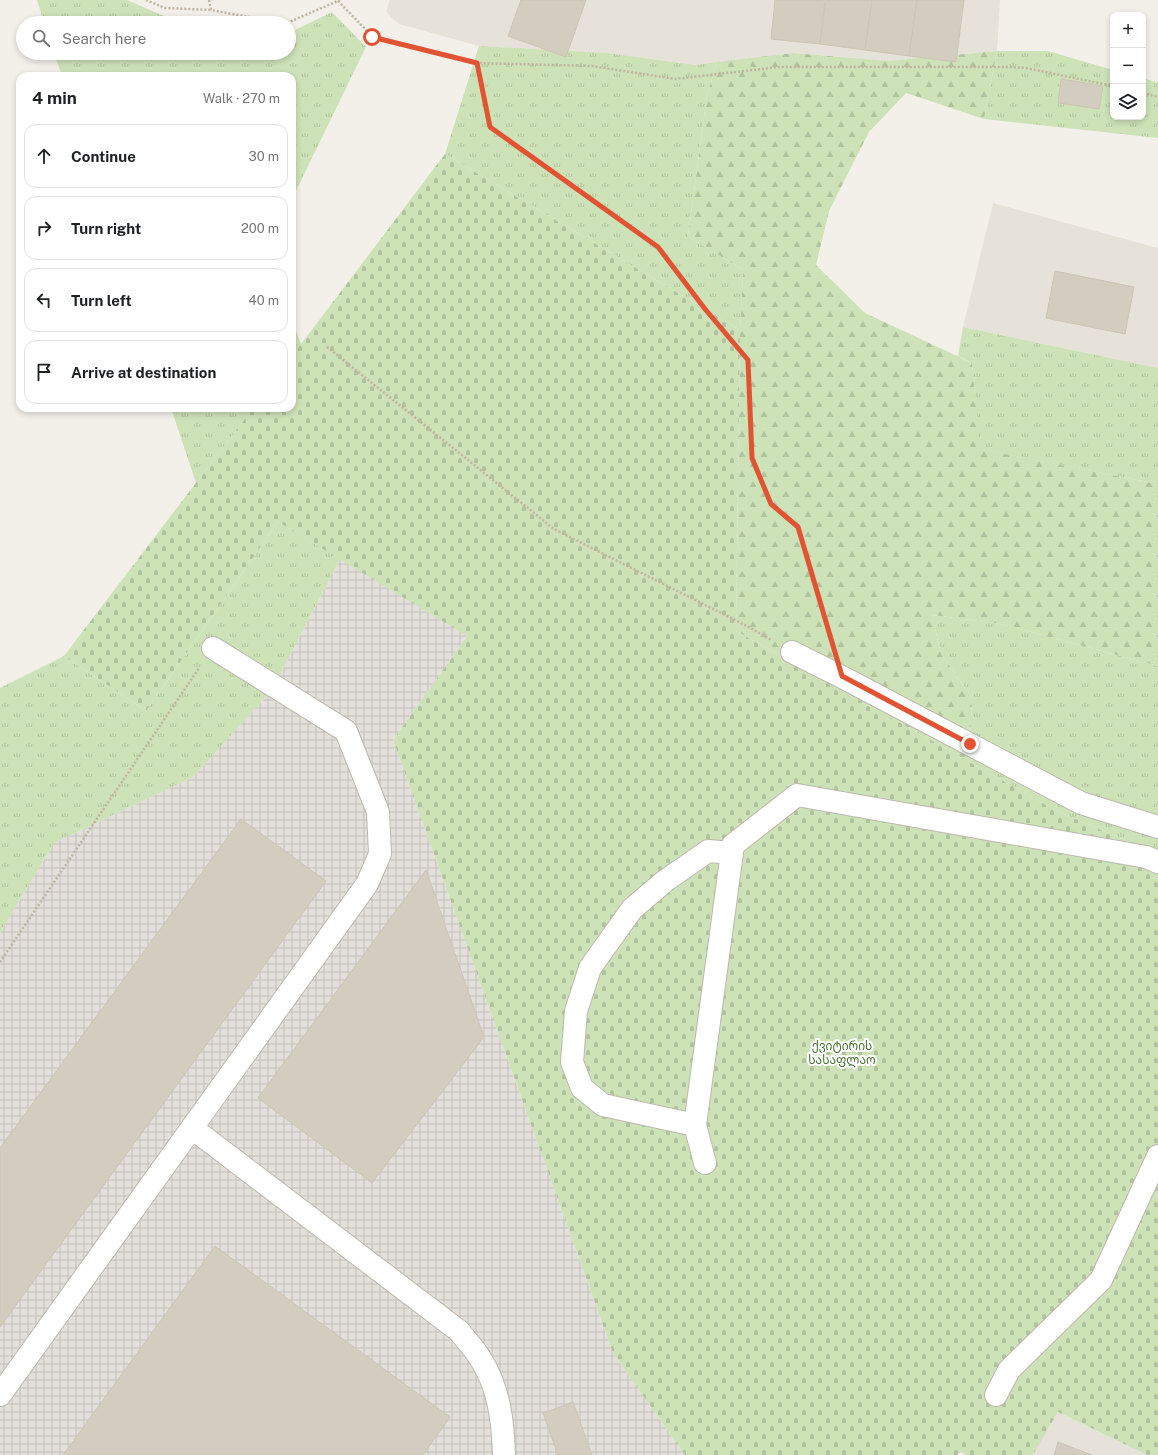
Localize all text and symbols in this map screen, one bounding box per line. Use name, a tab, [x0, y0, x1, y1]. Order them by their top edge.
map controls	[1110, 12, 1146, 120]
button: +	[1110, 12, 1146, 48]
search box	[16, 16, 296, 60]
icon: search	[30, 27, 52, 49]
route start	[363, 28, 381, 46]
text: Search here	[62, 30, 146, 47]
button: −	[1110, 48, 1146, 84]
button: layers	[1110, 84, 1146, 120]
text: 4 min	[32, 88, 77, 108]
text: Walk · 270 m	[203, 91, 280, 106]
icon: ahead	[33, 145, 55, 167]
text: Continue	[71, 148, 136, 165]
text: 30 m	[249, 149, 279, 164]
icon: right	[33, 217, 55, 239]
text: Turn right	[71, 220, 141, 237]
text: 200 m	[241, 221, 279, 236]
icon: left	[33, 289, 55, 311]
text: Turn left	[71, 292, 132, 309]
text: 40 m	[248, 293, 279, 308]
icon: arrive	[33, 361, 55, 383]
text: Arrive at destination	[71, 364, 216, 381]
route end	[961, 735, 979, 753]
park label: ქვიტირის სასაფლაო	[808, 1039, 876, 1068]

